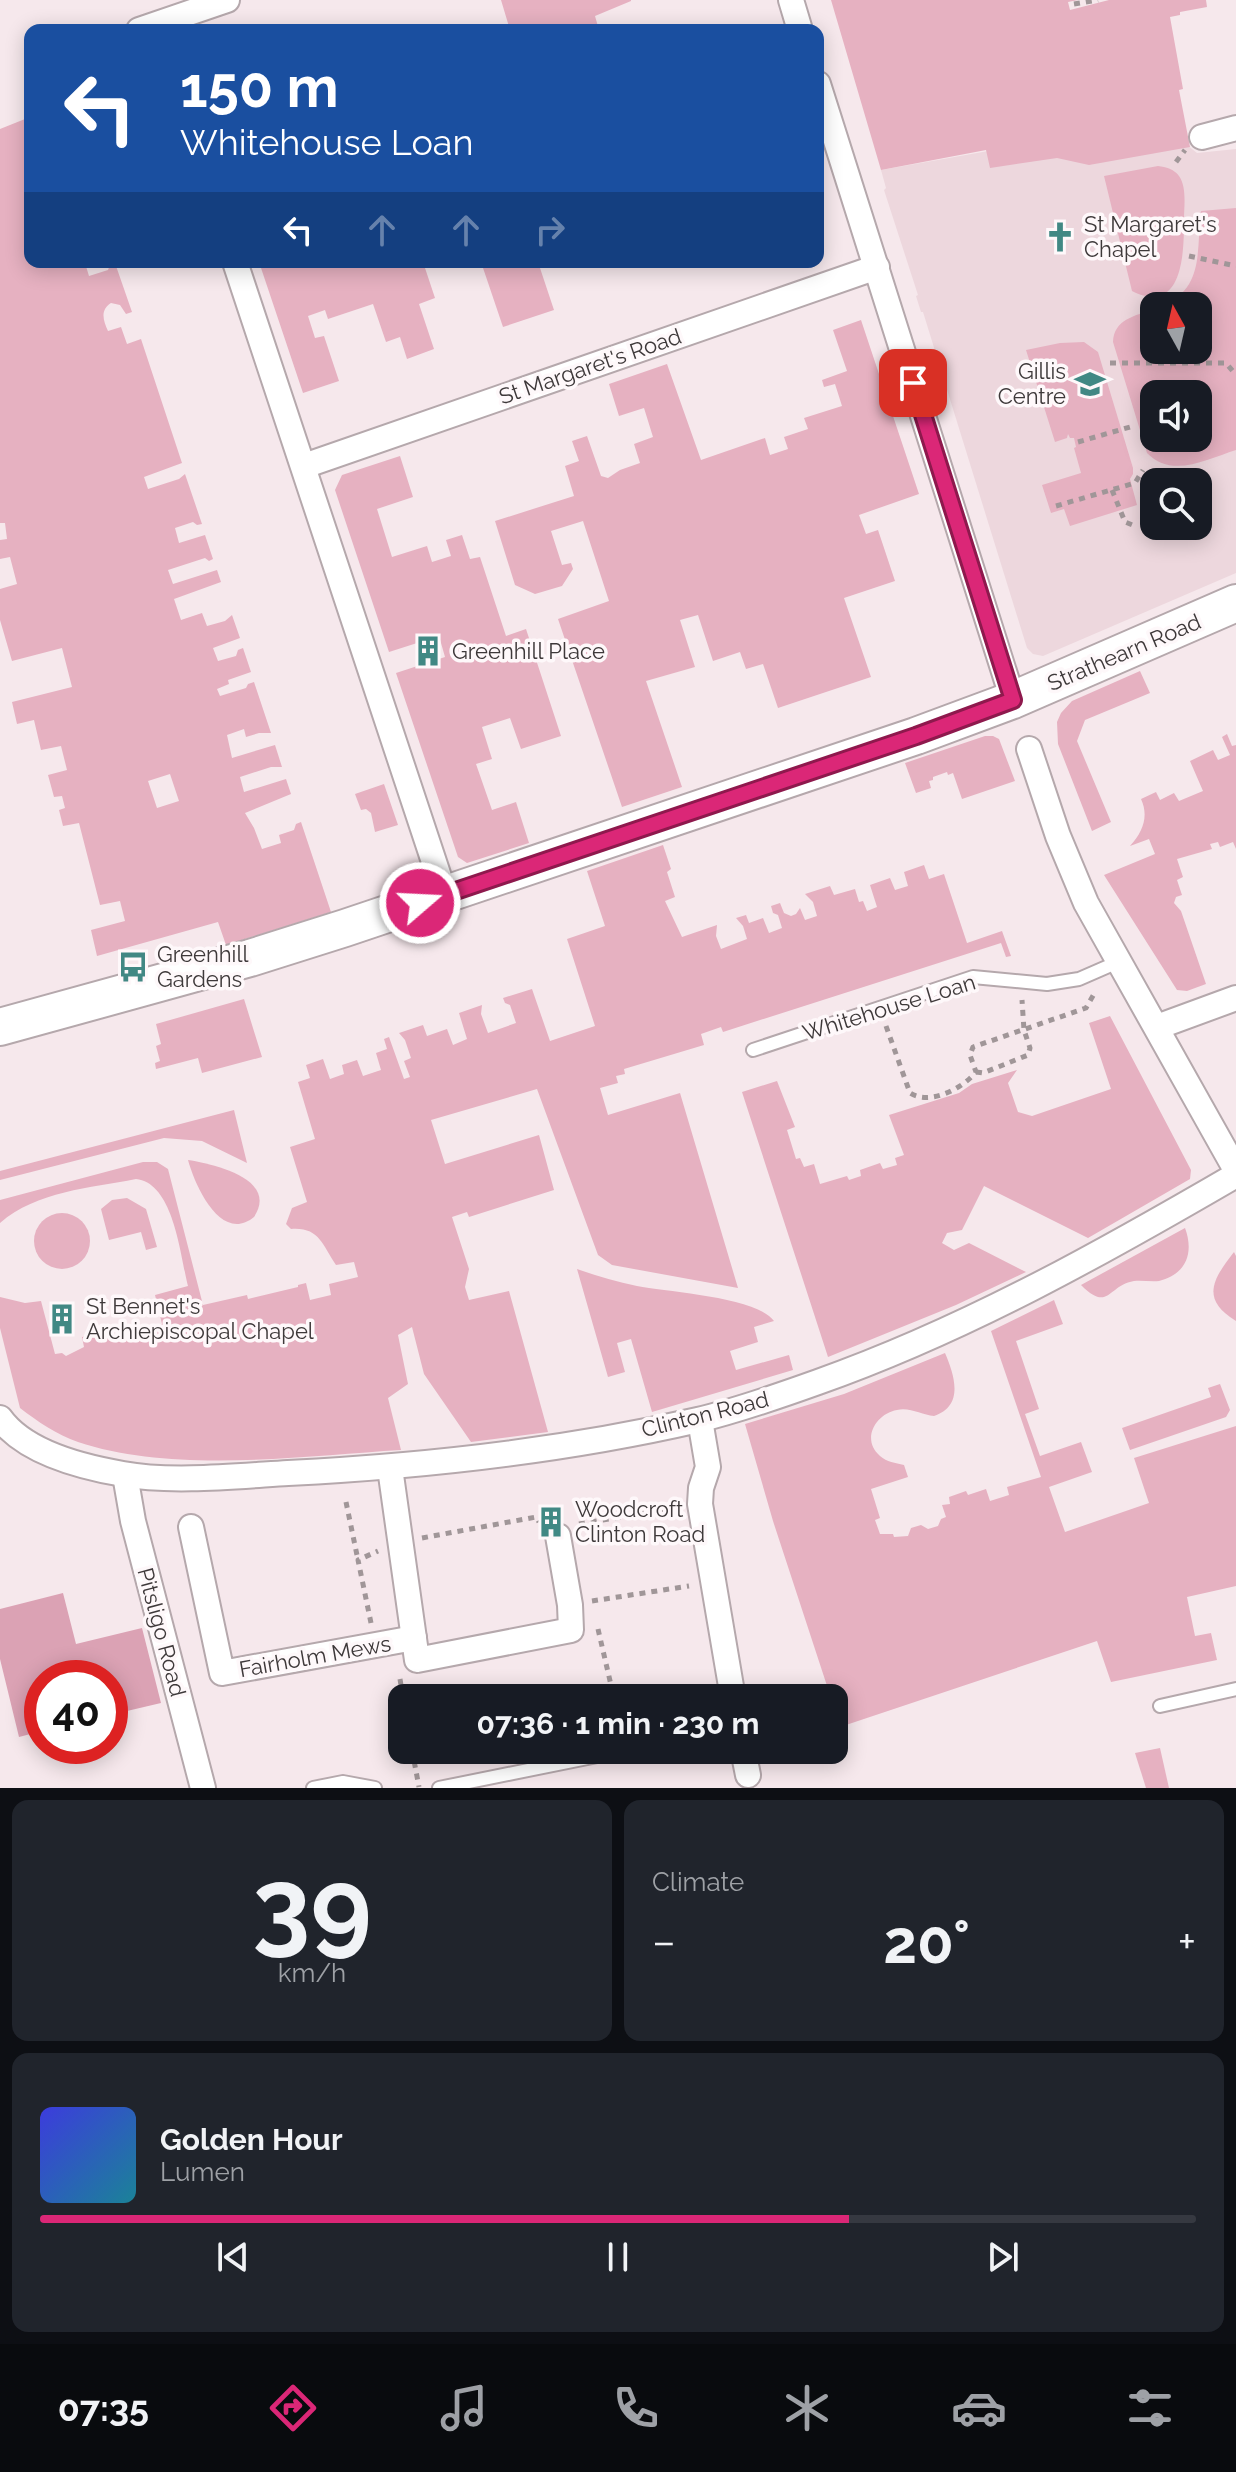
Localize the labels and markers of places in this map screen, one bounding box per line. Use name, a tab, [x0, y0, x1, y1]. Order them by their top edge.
place label: St Margaret's Chapel	[1084, 211, 1217, 262]
church icon: St Margaret's Chapel	[1043, 220, 1077, 254]
pin	[879, 349, 947, 417]
place label: Gillis Centre	[998, 358, 1066, 409]
school or university icon: Gillis Centre	[1073, 367, 1107, 401]
building icon: Greenhill Place	[411, 634, 445, 668]
place label: Greenhill Place	[452, 638, 605, 664]
place label: Greenhill Gardens	[157, 941, 248, 992]
bus stop icon: Greenhill Gardens	[116, 950, 150, 984]
place label: St Bennet's Archiepiscopal Chapel	[86, 1293, 314, 1344]
building icon: St Bennet's Archiepiscopal Chapel	[45, 1302, 79, 1336]
place label: Woodcroft Clinton Road	[575, 1496, 705, 1547]
building icon: Woodcroft Clinton Road	[534, 1505, 568, 1539]

